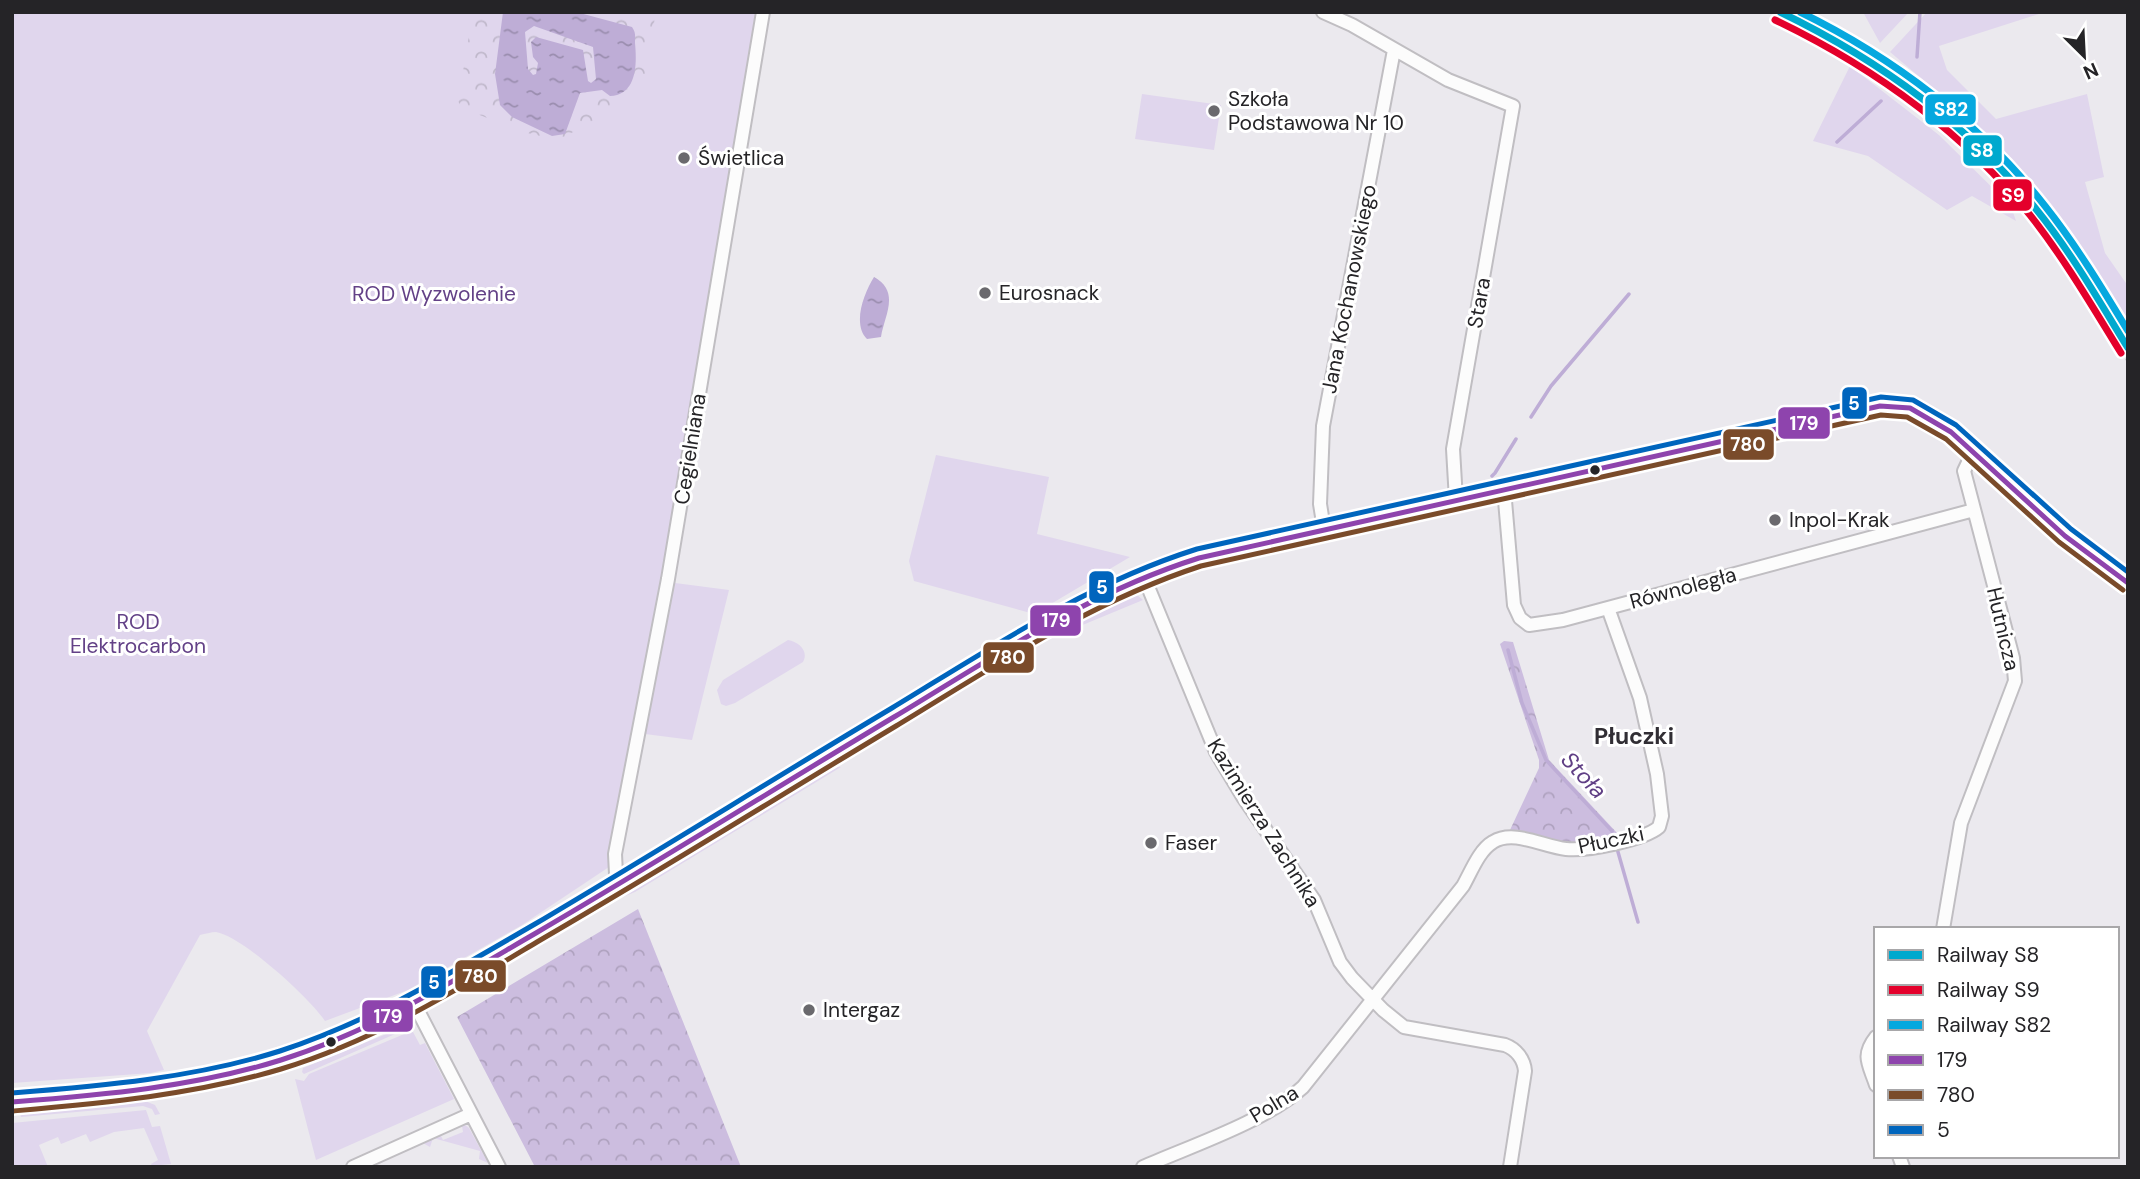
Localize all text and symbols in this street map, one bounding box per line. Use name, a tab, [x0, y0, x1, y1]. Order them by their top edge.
north arrow	[2049, 21, 2119, 91]
text: N	[2079, 57, 2102, 85]
place label: Szkoła Podstawowa Nr 10	[1228, 85, 1404, 137]
line badge: S82	[1924, 93, 1977, 126]
text: S82	[1934, 97, 1968, 122]
marker: Szkoła Podstawowa Nr 10	[1206, 103, 1222, 119]
line badge: S8	[1962, 134, 2003, 167]
text: S8	[1970, 138, 1994, 163]
place label: Świetlica	[698, 144, 784, 172]
marker: Świetlica	[676, 150, 692, 166]
line badge: S9	[1992, 178, 2033, 212]
street label: Jana Kochanowskiego	[1315, 182, 1383, 396]
text: S9	[2001, 183, 2025, 208]
street label: Stara	[1461, 275, 1497, 331]
place label: Eurosnack	[999, 279, 1100, 307]
park label: ROD Wyzwolenie	[352, 280, 516, 308]
marker: Eurosnack	[977, 285, 993, 301]
line badge: 5	[1841, 386, 1868, 420]
street label: Cegielniana	[667, 391, 713, 507]
text: 5	[1848, 391, 1860, 416]
line badge: 179	[1777, 406, 1831, 440]
text: 179	[1790, 411, 1818, 436]
line badge: 780	[1722, 428, 1775, 461]
text: 780	[1730, 432, 1766, 457]
unlabelled marker	[1588, 463, 1602, 477]
place label: Inpol-Krak	[1789, 506, 1890, 534]
marker: Inpol-Krak	[1767, 512, 1783, 528]
street label: Równoległa	[1627, 560, 1739, 616]
line badge: 5	[1088, 570, 1115, 604]
text: 5	[1096, 575, 1108, 600]
street label: Hutnicza	[1980, 585, 2026, 673]
line badge: 179	[1029, 604, 1082, 637]
park label: ROD Elektrocarbon	[70, 608, 206, 660]
text: 179	[1042, 608, 1070, 633]
line badge: 780	[982, 641, 1035, 674]
text: 780	[990, 645, 1026, 670]
district label: Płuczki	[1594, 721, 1674, 751]
street label: Kazimierza Zachnika	[1201, 733, 1327, 913]
water label: Stoła	[1555, 745, 1613, 805]
street label: Płuczki	[1575, 819, 1647, 861]
place label: Faser	[1165, 829, 1217, 857]
marker: Faser	[1143, 835, 1159, 851]
legend	[1874, 927, 2119, 1158]
text: Railway S8	[1937, 941, 2039, 969]
line badge: 780	[454, 959, 507, 993]
text: 780	[462, 964, 498, 989]
line badge: 5	[420, 965, 447, 999]
text: 5	[428, 970, 440, 995]
text: Railway S9	[1937, 976, 2040, 1004]
place label: Intergaz	[823, 996, 900, 1024]
line badge: 179	[361, 999, 414, 1033]
marker: Intergaz	[801, 1002, 817, 1018]
text: 179	[374, 1004, 402, 1029]
text: Railway S82	[1937, 1011, 2051, 1039]
unlabelled marker	[324, 1035, 338, 1049]
text: 179	[1937, 1046, 1967, 1074]
street label: Polna	[1244, 1079, 1304, 1129]
text: 780	[1937, 1081, 1975, 1109]
text: 5	[1937, 1116, 1950, 1144]

